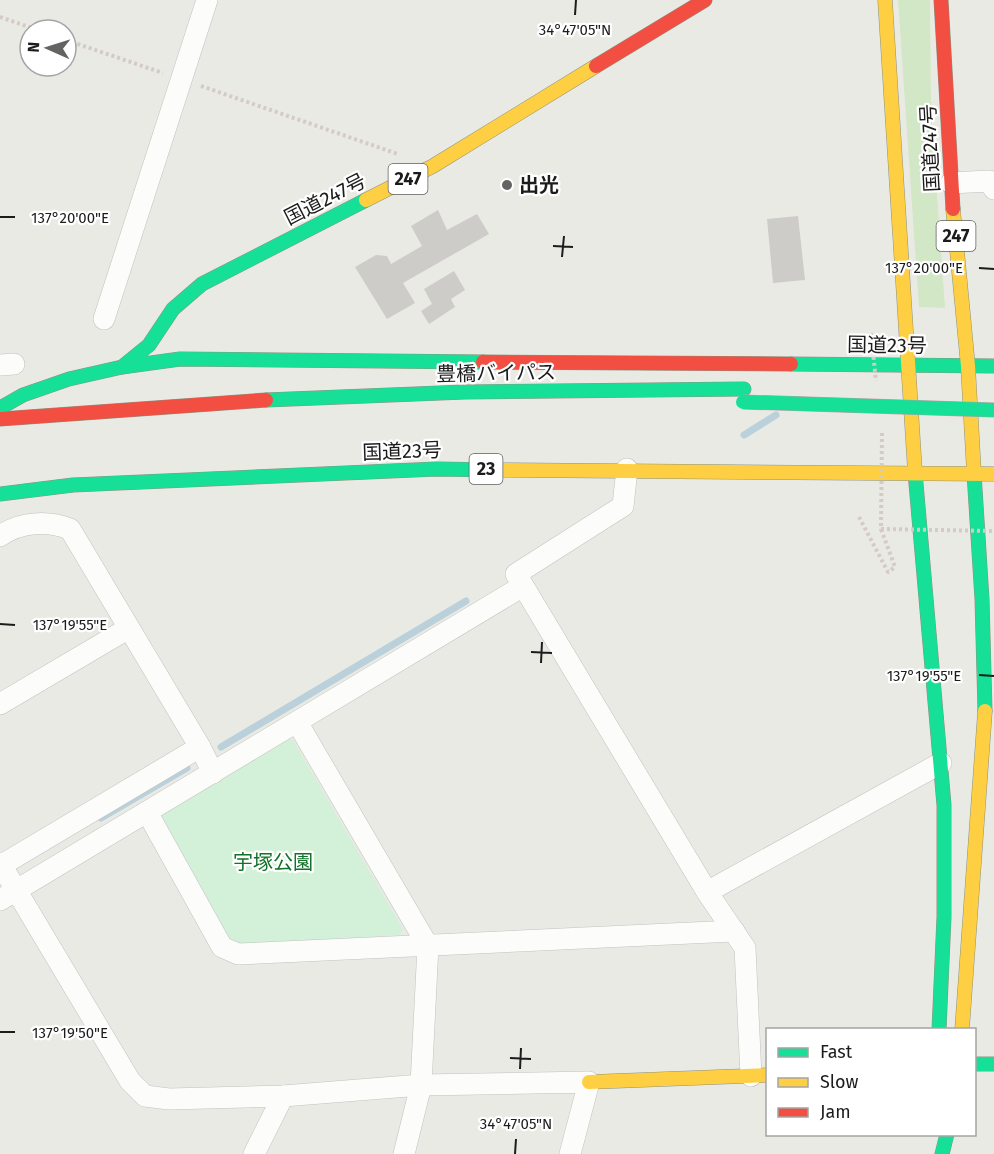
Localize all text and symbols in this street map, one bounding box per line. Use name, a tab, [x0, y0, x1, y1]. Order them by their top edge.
north arrow	[18, 18, 78, 78]
text: 34°47'05"N	[539, 21, 611, 39]
text: N	[24, 41, 43, 53]
street label: 国道247号	[916, 103, 944, 193]
road number: 247	[388, 164, 428, 194]
street label: 国道247号	[280, 168, 370, 230]
place label: 出光	[519, 173, 559, 197]
marker: 出光	[500, 178, 514, 192]
text: 137°20'00"E	[31, 209, 109, 227]
road number: 247	[936, 221, 976, 251]
text: 137°20'00"E	[885, 259, 963, 277]
street label: 国道23号	[847, 332, 927, 358]
street label: 豊橋バイパス	[436, 360, 556, 386]
street label: 国道23号	[362, 438, 442, 464]
road number: 23	[470, 454, 502, 484]
text: 137°19'55"E	[33, 616, 107, 634]
text: 137°19'55"E	[887, 667, 961, 685]
park label: 宇塚公園	[233, 850, 313, 874]
text: 137°19'50"E	[32, 1024, 108, 1042]
legend	[766, 1028, 976, 1136]
text: Fast	[820, 1041, 853, 1063]
text: Slow	[820, 1071, 859, 1093]
text: Jam	[820, 1101, 851, 1123]
text: 34°47'05"N	[480, 1115, 552, 1133]

